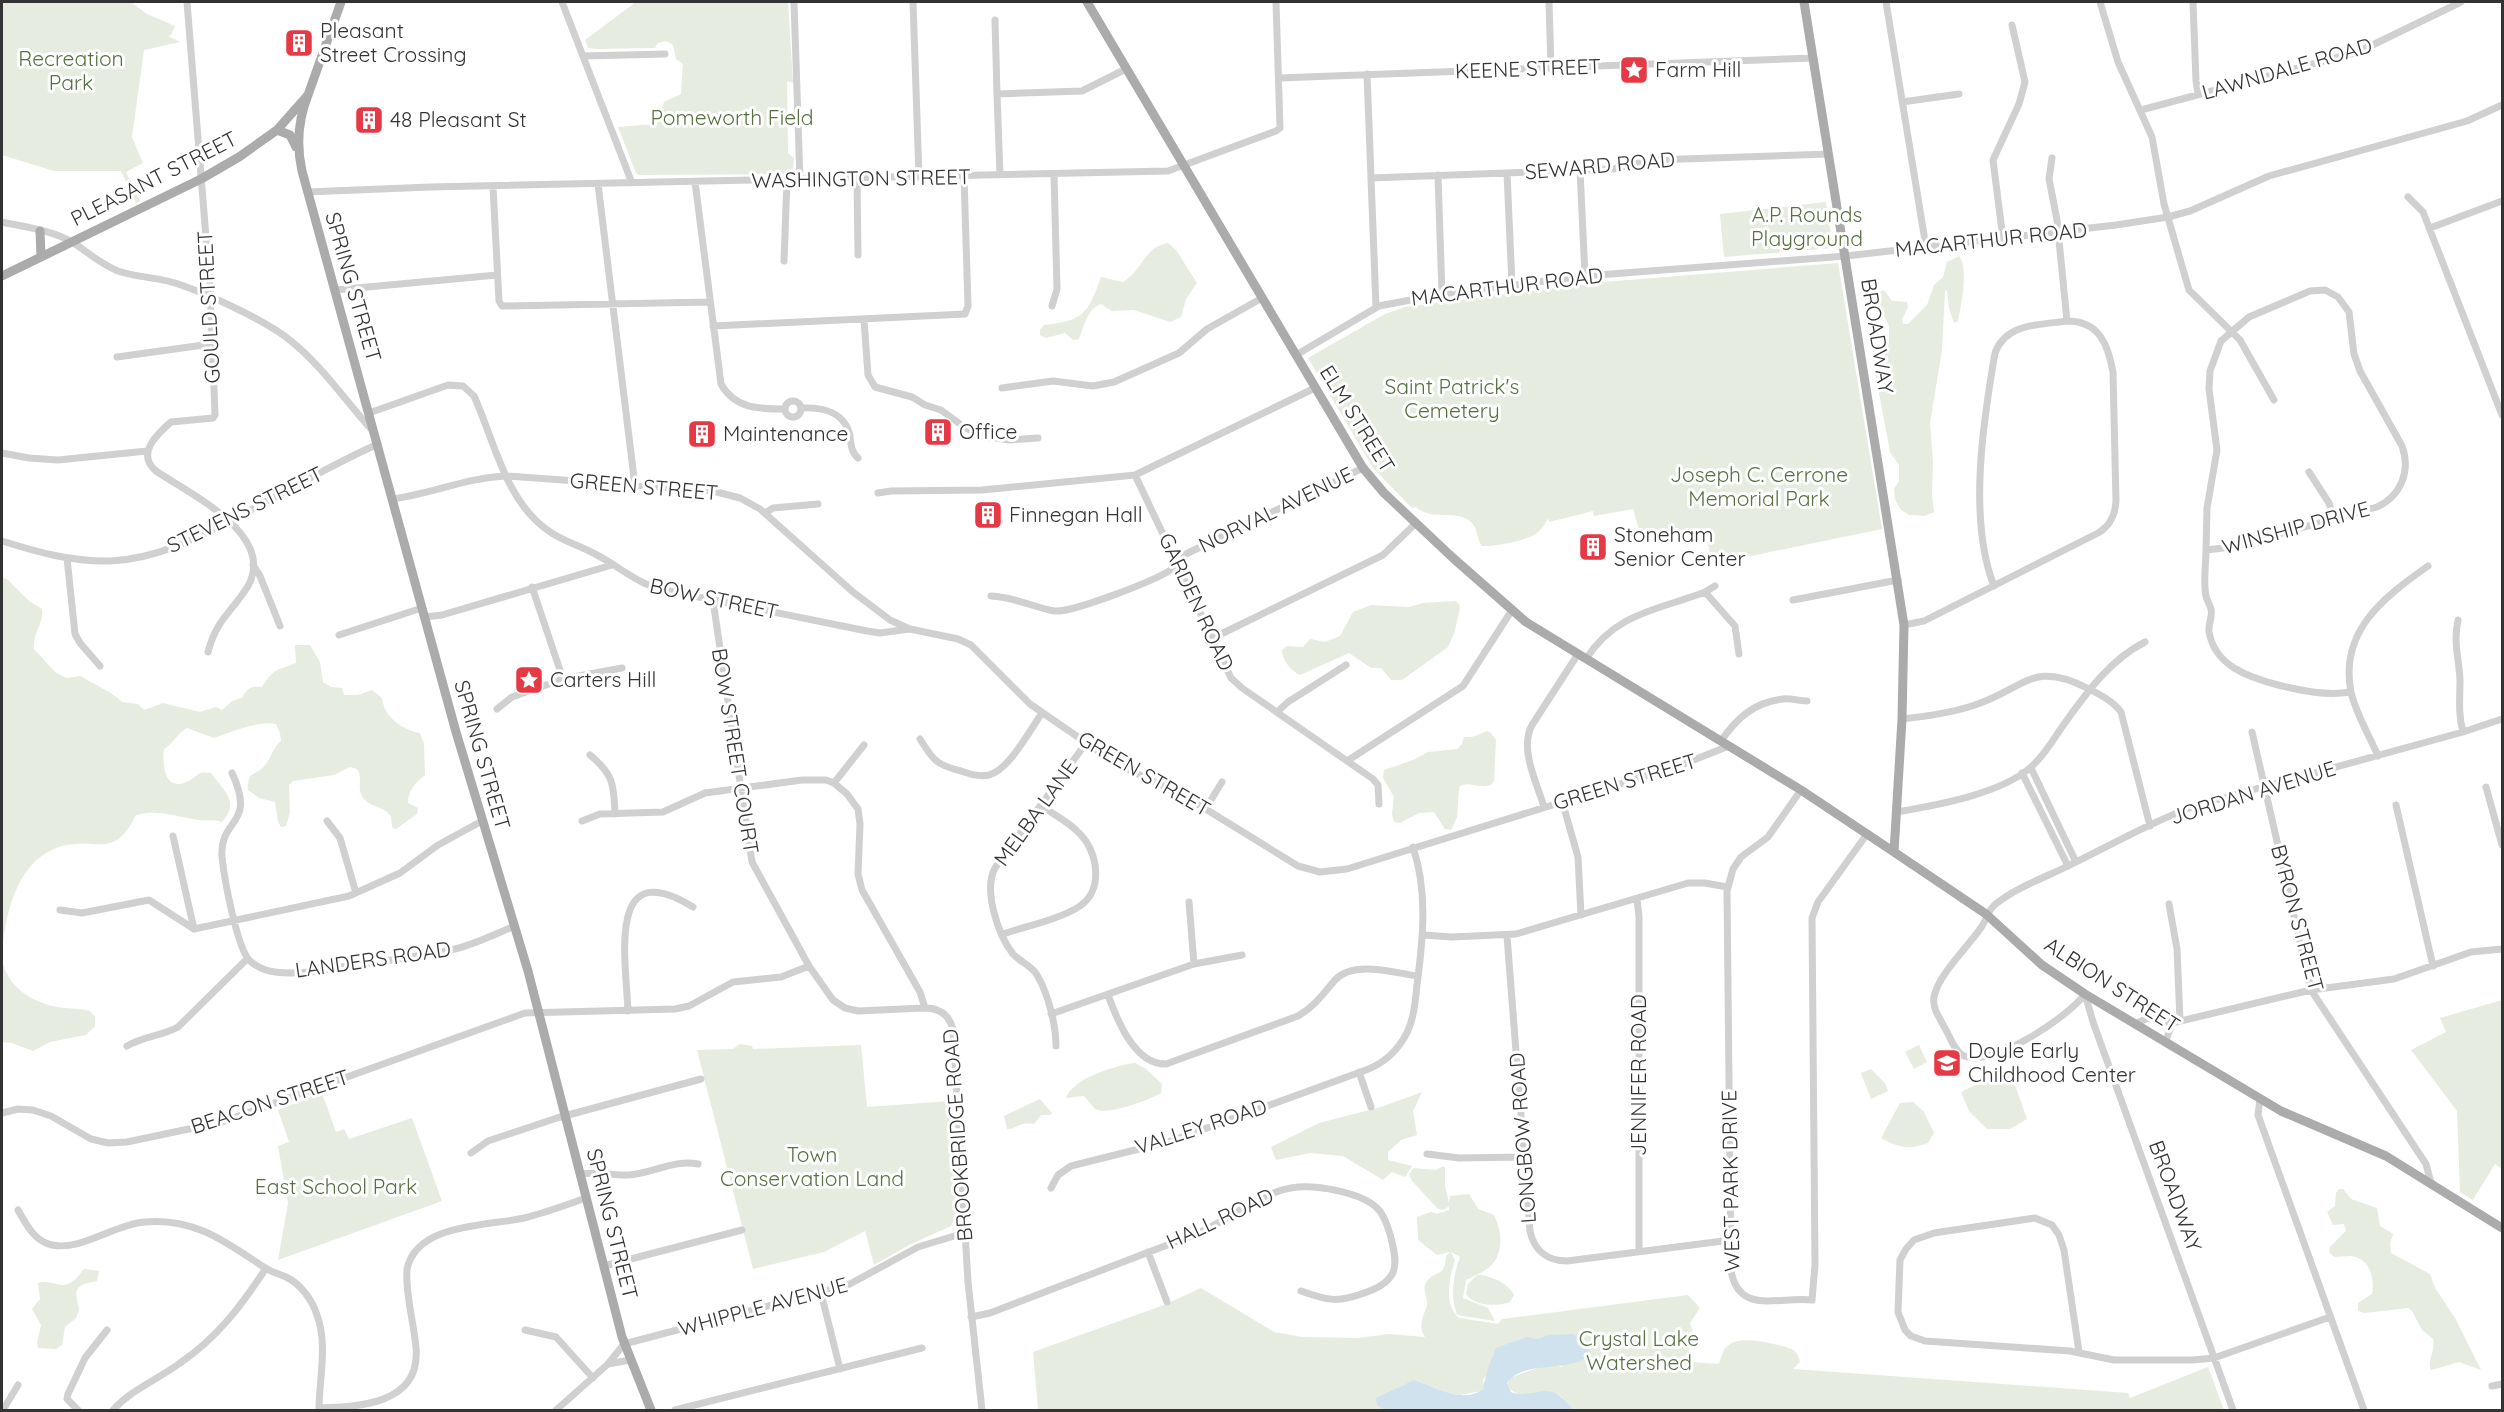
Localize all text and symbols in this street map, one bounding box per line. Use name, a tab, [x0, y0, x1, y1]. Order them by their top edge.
place label: Pleasant Street Crossing	[320, 17, 467, 67]
building icon: Pleasant Street Crossing	[283, 27, 315, 59]
street label: LAWNDALE ROAD	[2199, 31, 2375, 105]
park label: Recreation Park	[18, 45, 124, 95]
street label: KEENE STREET	[1455, 52, 1601, 84]
place icon: Farm Hill	[1618, 54, 1650, 86]
place label: Farm Hill	[1655, 56, 1741, 82]
building icon: 48 Pleasant St	[353, 104, 385, 136]
park label: Pomeworth Field	[651, 104, 813, 130]
place label: 48 Pleasant St	[390, 106, 527, 132]
street label: PLEASANT STREET	[66, 125, 241, 231]
street label: SEWARD ROAD	[1524, 145, 1676, 185]
street label: WASHINGTON STREET	[751, 163, 971, 193]
park label: A.P. Rounds Playground	[1751, 201, 1863, 251]
street label: SPRING STREET	[320, 209, 388, 364]
street label: MACARTHUR ROAD	[1894, 216, 2088, 262]
street label: GOULD STREET	[191, 230, 225, 384]
street label: MACARTHUR ROAD	[1410, 261, 1604, 311]
street label: BROADWAY	[1856, 276, 1900, 396]
street label: ELM STREET	[1315, 360, 1401, 477]
park label: Saint Patrick's Cemetery	[1385, 373, 1519, 423]
building icon: Office	[922, 416, 954, 448]
building icon: Maintenance	[686, 418, 718, 450]
place label: Office	[959, 418, 1017, 444]
place label: Maintenance	[723, 420, 848, 446]
street label: STEVENS STREET	[162, 460, 327, 558]
street label: NORVAL AVENUE	[1194, 460, 1357, 558]
park label: Joseph C. Cerrone Memorial Park	[1670, 461, 1848, 511]
street label: GREEN STREET	[569, 467, 719, 505]
street label: WINSHIP DRIVE	[2219, 495, 2372, 559]
building icon: Finnegan Hall	[972, 499, 1004, 531]
place label: Finnegan Hall	[1009, 501, 1143, 527]
place label: Stoneham Senior Center	[1614, 521, 1745, 571]
street label: GARDEN ROAD	[1154, 529, 1240, 675]
building icon: Stoneham Senior Center	[1577, 531, 1609, 563]
street label: BOW STREET	[648, 572, 781, 624]
street label: BOW STREET COURT	[707, 646, 765, 855]
place icon: Carters Hill	[513, 664, 545, 696]
place label: Carters Hill	[550, 666, 656, 692]
street label: SPRING STREET	[449, 677, 517, 832]
street label: GREEN STREET	[1074, 725, 1215, 822]
street label: GREEN STREET	[1550, 747, 1700, 815]
street label: MELBA LANE	[988, 754, 1083, 871]
street label: JORDAN AVENUE	[2167, 755, 2339, 830]
street label: BYRON STREET	[2266, 841, 2330, 994]
street label: ALBION STREET	[2040, 931, 2185, 1038]
street label: LANDERS ROAD	[293, 935, 453, 983]
street label: JENNIFER ROAD	[1625, 994, 1651, 1156]
street label: BROOKBRIDGE ROAD	[937, 1028, 977, 1242]
place label: Doyle Early Childhood Center	[1968, 1037, 2136, 1087]
school or university icon: Doyle Early Childhood Center	[1931, 1047, 1963, 1079]
street label: LONGBOW ROAD	[1503, 1052, 1541, 1224]
street label: BEACON STREET	[187, 1063, 352, 1139]
street label: WEST PARK DRIVE	[1715, 1090, 1745, 1272]
street label: VALLEY ROAD	[1131, 1093, 1270, 1160]
street label: BROADWAY	[2144, 1137, 2208, 1255]
park label: Town Conservation Land	[720, 1141, 904, 1191]
street label: SPRING STREET	[582, 1146, 644, 1302]
park label: East School Park	[255, 1173, 417, 1199]
street label: HALL ROAD	[1162, 1182, 1277, 1254]
street label: WHIPPLE AVENUE	[675, 1271, 850, 1341]
park label: Crystal Lake Watershed	[1579, 1325, 1699, 1375]

